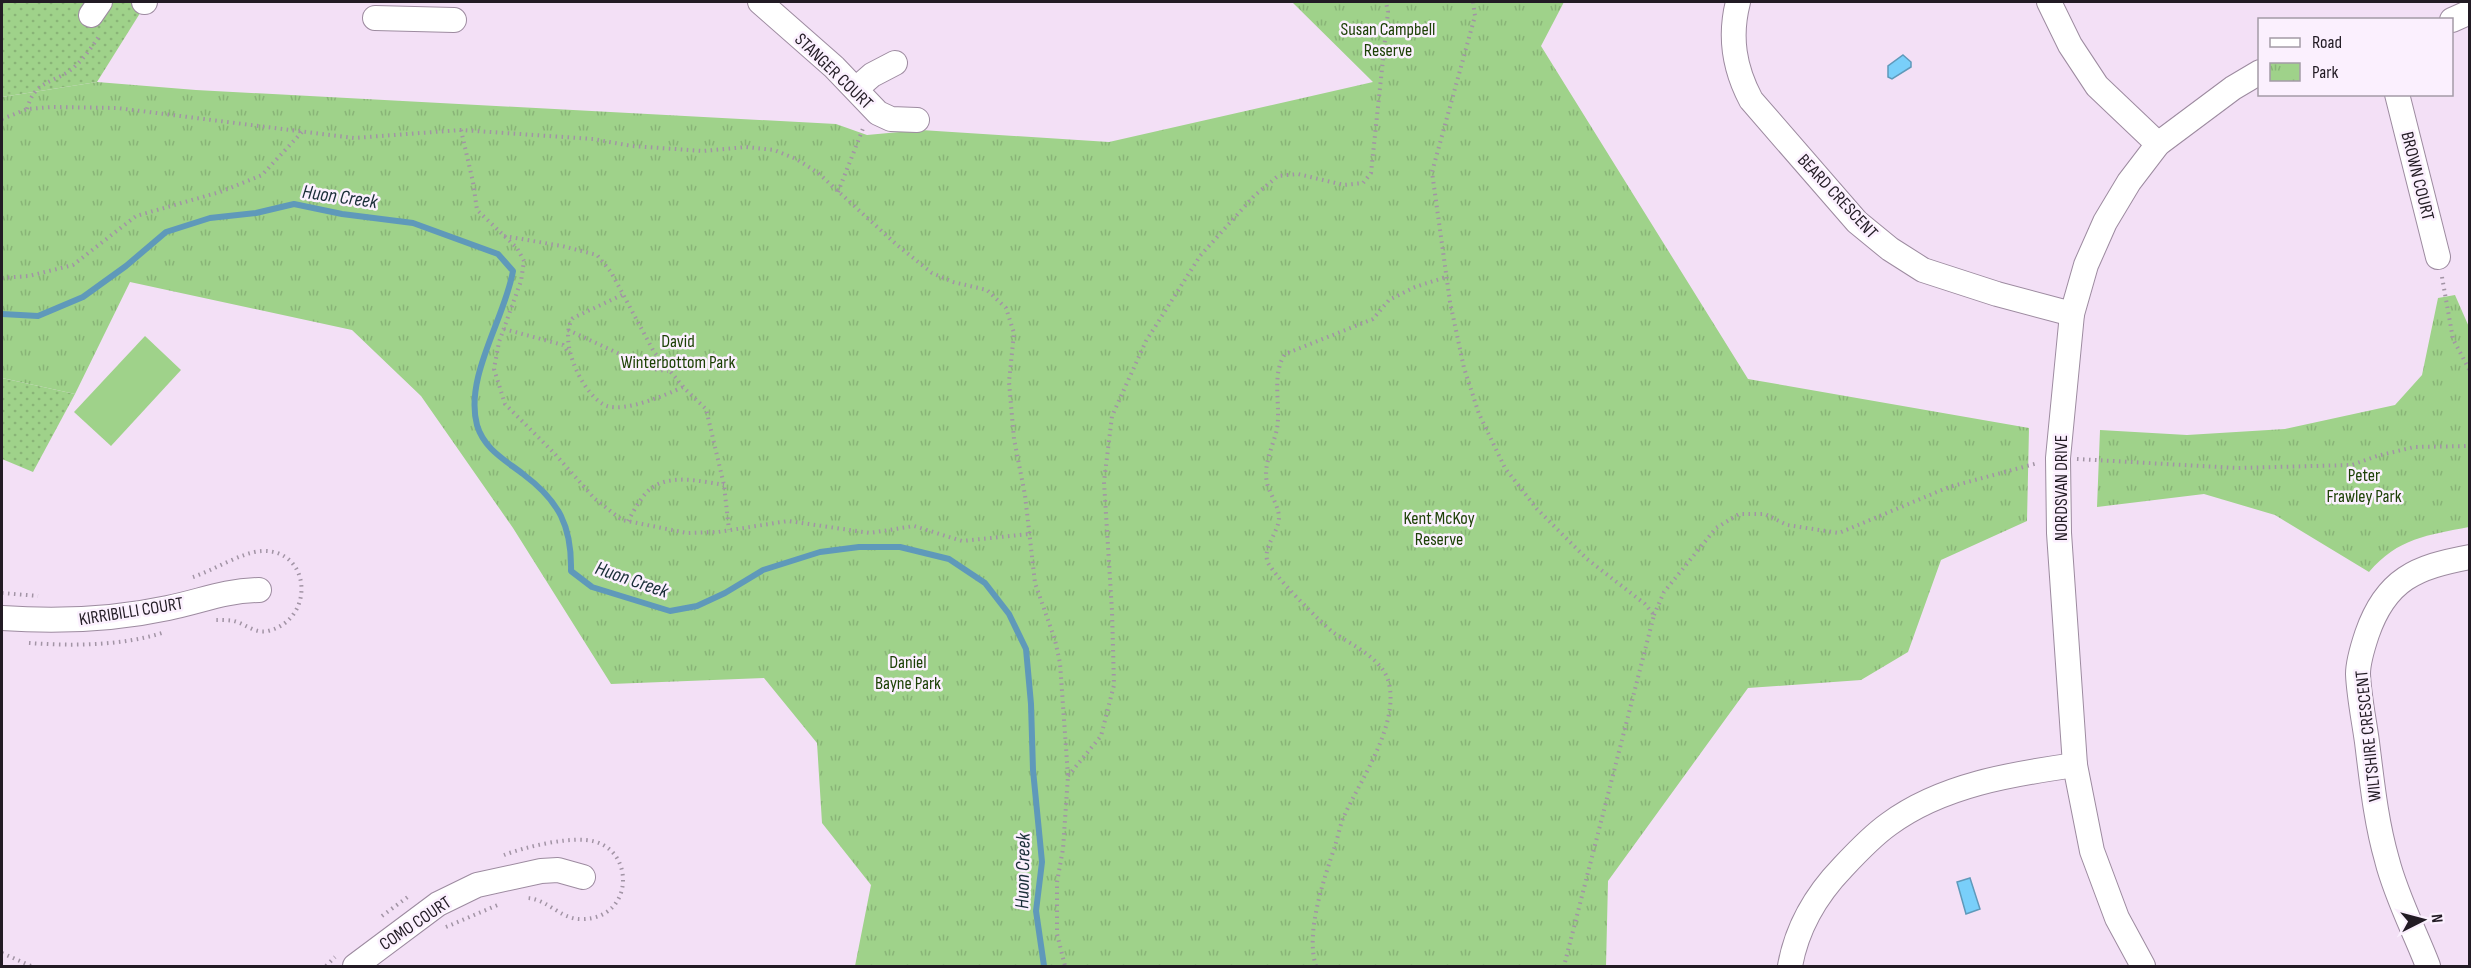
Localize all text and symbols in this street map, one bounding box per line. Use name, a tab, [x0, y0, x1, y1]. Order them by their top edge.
legend	[2258, 18, 2453, 96]
park label: Susan Campbell Reserve	[1341, 19, 1435, 61]
street label: STANGER COURT	[790, 29, 877, 114]
text: Road	[2312, 32, 2342, 53]
text: Park	[2312, 62, 2338, 83]
street label: BROWN COURT	[2396, 130, 2439, 223]
street label: BEARD CRESCENT	[1793, 150, 1882, 243]
water label: Huon Creek	[301, 180, 380, 214]
park label: David Winterbottom Park	[621, 331, 735, 373]
street label: NORDSVAN DRIVE	[2051, 435, 2072, 541]
park label: Peter Frawley Park	[2326, 465, 2402, 507]
park label: Kent McKoy Reserve	[1403, 508, 1475, 550]
water label: Huon Creek	[592, 556, 672, 604]
street label: KIRRIBILLI COURT	[77, 593, 185, 630]
park label: Daniel Bayne Park	[875, 652, 941, 694]
street label: WILTSHIRE CRESCENT	[2351, 669, 2386, 803]
water label: Huon Creek	[1010, 832, 1036, 909]
north arrow	[2393, 890, 2453, 950]
street label: COMO COURT	[376, 892, 455, 955]
text: N	[2427, 913, 2446, 924]

